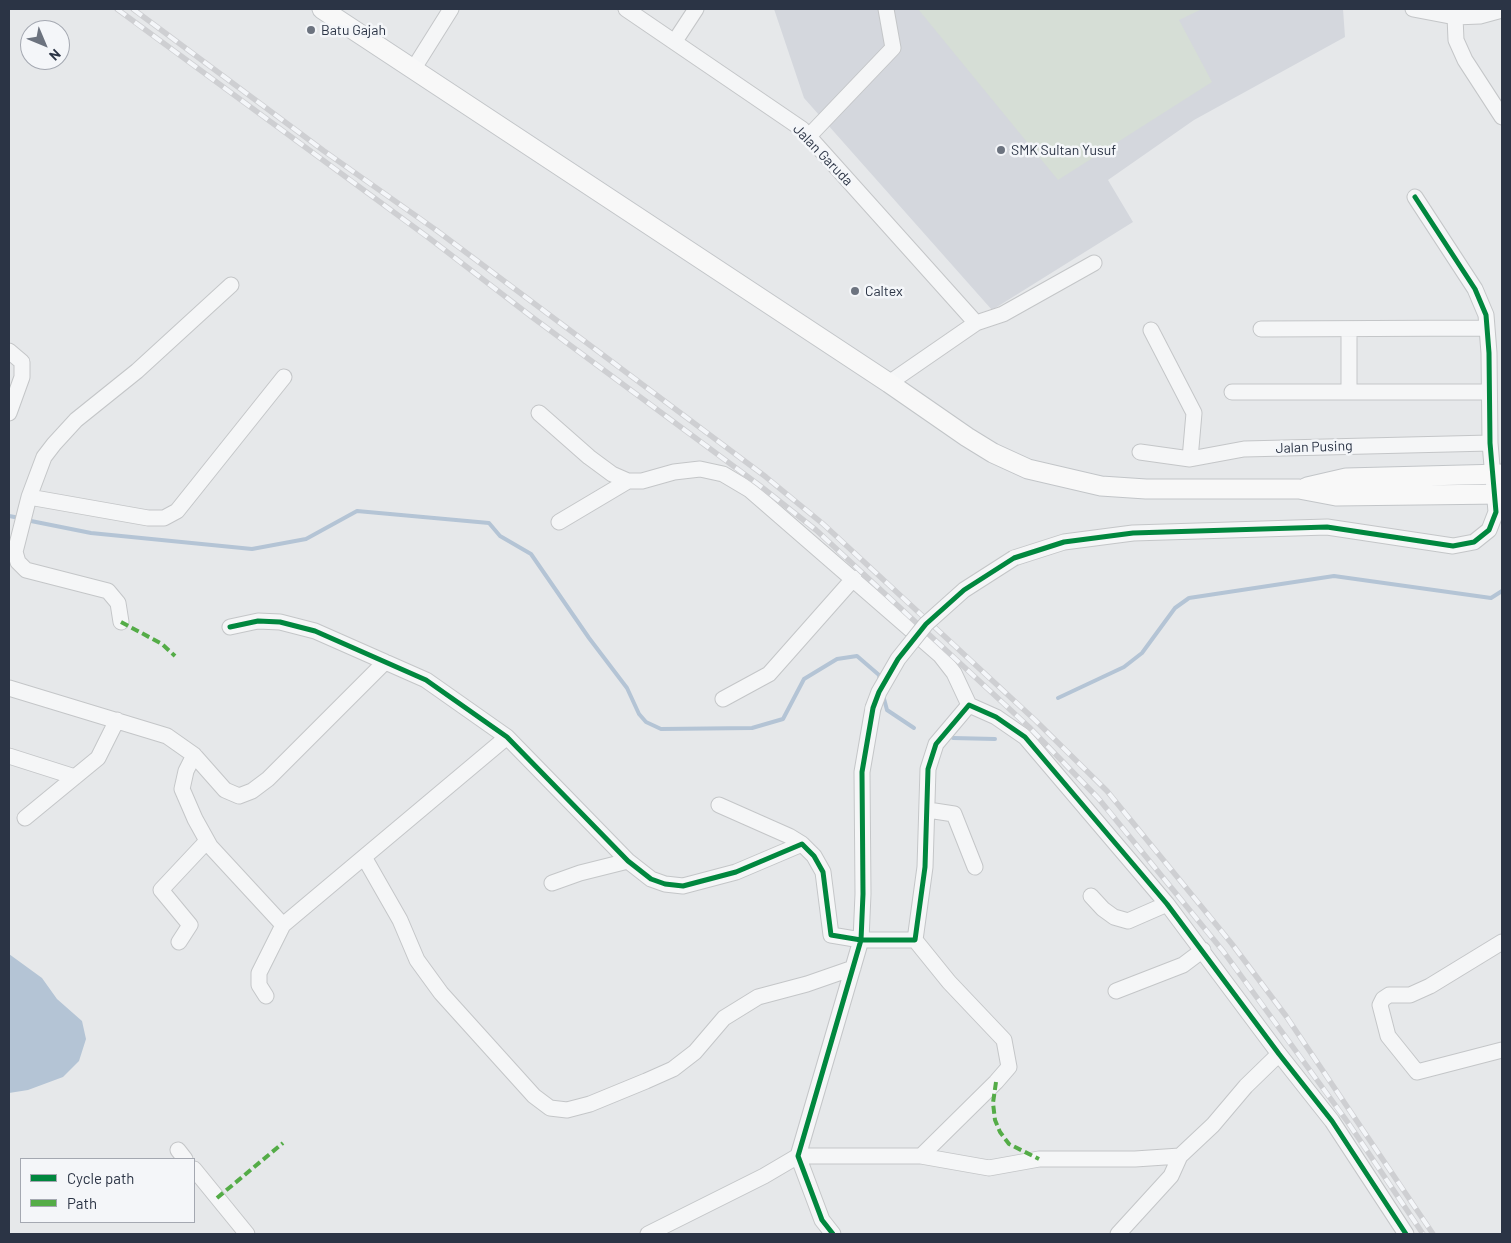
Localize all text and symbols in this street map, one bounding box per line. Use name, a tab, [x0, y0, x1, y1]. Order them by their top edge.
north arrow	[20, 20, 70, 70]
place label: Batu Gajah	[321, 22, 386, 38]
marker: Batu Gajah	[305, 24, 317, 36]
text: N	[46, 46, 65, 65]
street label: Jalan Garuda	[790, 121, 856, 189]
place label: SMK Sultan Yusuf	[1011, 142, 1116, 158]
marker: SMK Sultan Yusuf	[995, 144, 1007, 156]
place label: Caltex	[865, 283, 903, 299]
marker: Caltex	[849, 285, 861, 297]
street label: Jalan Pusing	[1275, 437, 1353, 457]
legend	[20, 1158, 195, 1223]
text: Cycle path	[67, 1169, 134, 1187]
text: Path	[67, 1194, 97, 1212]

